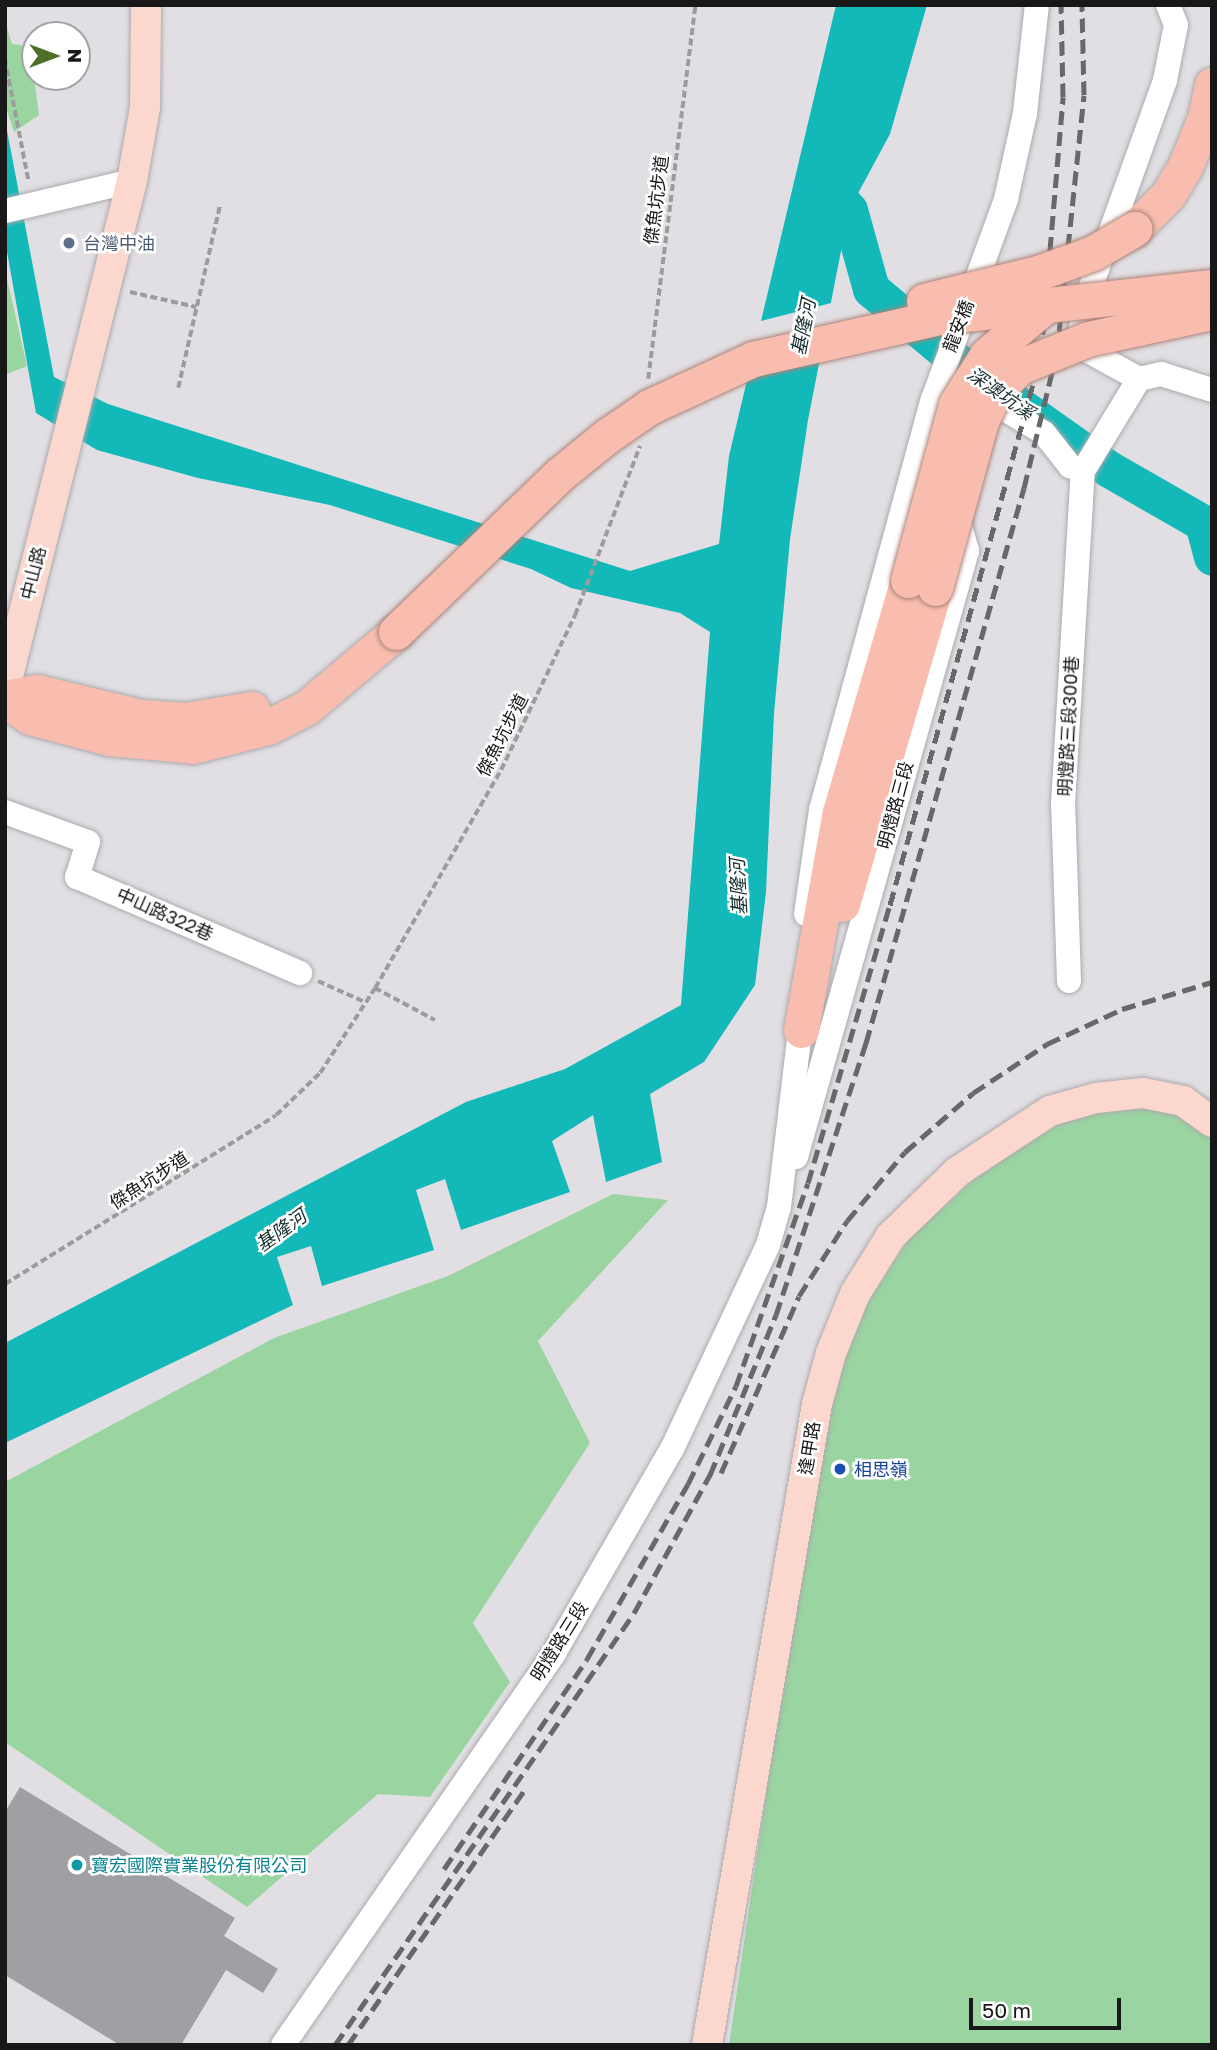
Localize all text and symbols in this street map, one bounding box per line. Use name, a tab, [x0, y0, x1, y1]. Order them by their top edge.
north arrow	[21, 21, 91, 91]
text: N	[64, 49, 87, 63]
street label: 傑魚坑步道	[640, 154, 672, 246]
place label: 台灣中油	[83, 232, 155, 254]
marker: 台灣中油	[61, 235, 77, 251]
water label: 基隆河	[786, 297, 820, 357]
street label: 龍安橋	[938, 297, 978, 355]
water label: 深澳坑溪	[963, 362, 1039, 424]
street label: 中山路	[16, 544, 50, 602]
street label: 明燈路三段300巷	[1054, 655, 1082, 797]
street label: 傑魚坑步道	[472, 690, 532, 780]
street label: 明燈路三段	[873, 759, 917, 851]
water label: 基隆河	[725, 858, 751, 916]
street label: 中山路322巷	[113, 883, 217, 945]
street label: 傑魚坑步道	[105, 1146, 193, 1214]
water label: 基隆河	[251, 1204, 311, 1256]
street label: 逢甲路	[794, 1420, 824, 1476]
place label: 相思嶺	[854, 1458, 908, 1480]
marker: 相思嶺	[832, 1461, 848, 1477]
street label: 明燈路三段	[526, 1597, 592, 1685]
place label: 寶宏國際實業股份有限公司	[91, 1854, 307, 1876]
marker: 寶宏國際實業股份有限公司	[69, 1857, 85, 1873]
scale bar	[972, 1983, 1124, 2027]
text: 50 m	[982, 1997, 1031, 2023]

